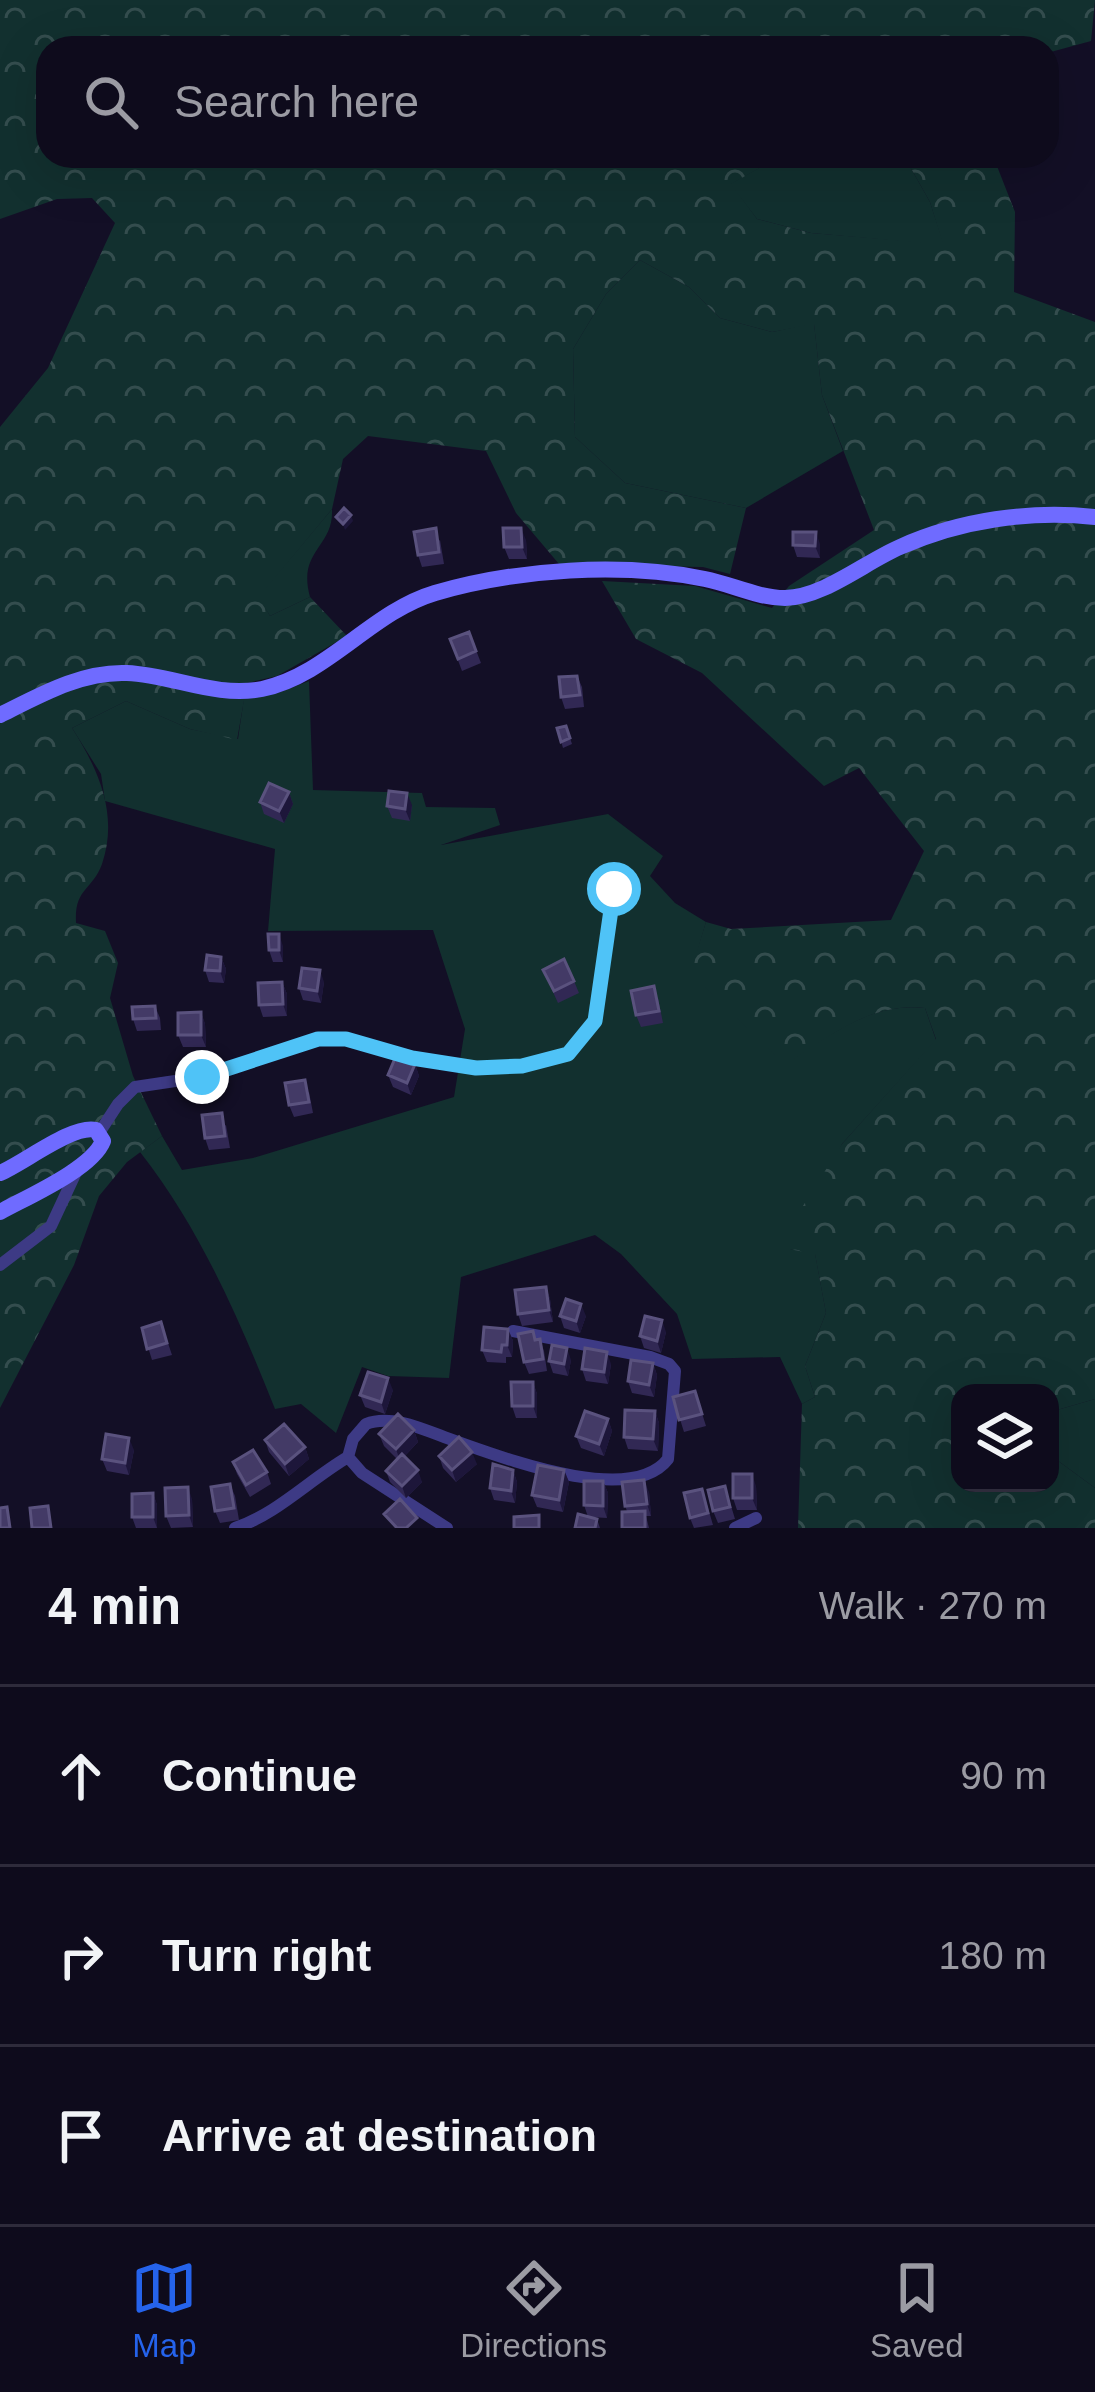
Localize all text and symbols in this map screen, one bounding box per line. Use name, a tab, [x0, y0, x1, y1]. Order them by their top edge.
search box	[36, 36, 1059, 168]
icon: search	[78, 69, 144, 135]
text: Search here	[174, 76, 419, 127]
route start	[587, 862, 641, 916]
route end	[175, 1050, 229, 1104]
map controls	[951, 1384, 1059, 1492]
button: layers	[951, 1384, 1059, 1492]
text: 4 min	[48, 1578, 181, 1635]
text: Walk · 270 m	[819, 1584, 1047, 1627]
icon: ahead	[48, 1743, 114, 1809]
text: Continue	[162, 1750, 357, 1801]
text: 90 m	[960, 1754, 1047, 1797]
icon: right	[48, 1923, 114, 1989]
text: Turn right	[162, 1930, 371, 1981]
text: 180 m	[939, 1934, 1047, 1977]
icon: arrive	[48, 2103, 114, 2169]
text: Arrive at destination	[162, 2110, 597, 2161]
tab: Map	[131, 2255, 197, 2365]
tab: Directions	[460, 2255, 607, 2365]
tab: Saved	[870, 2255, 964, 2365]

